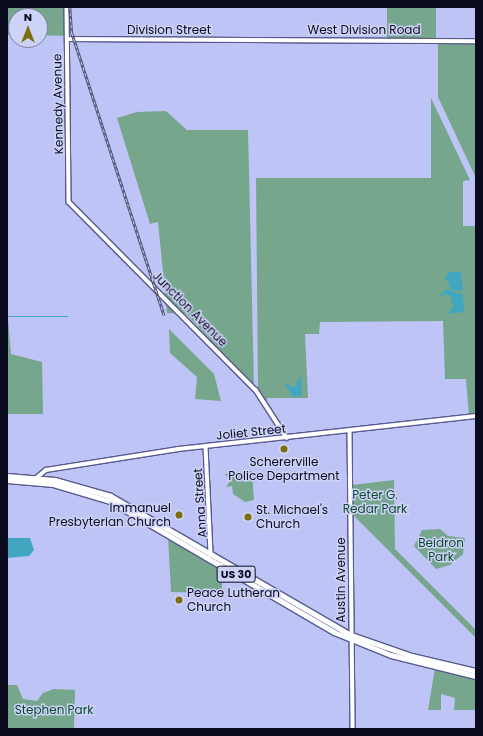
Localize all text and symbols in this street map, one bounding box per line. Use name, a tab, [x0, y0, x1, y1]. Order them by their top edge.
north arrow	[8, 8, 48, 48]
text: N	[24, 9, 32, 25]
street label: Division Street	[127, 23, 211, 37]
street label: West Division Road	[307, 23, 421, 37]
street label: Kennedy Avenue	[50, 54, 66, 154]
street label: Junction Avenue	[150, 269, 230, 349]
street label: Joliet Street	[215, 421, 287, 443]
marker: Schererville Police Department	[279, 444, 289, 454]
place label: Schererville Police Department	[228, 455, 340, 483]
street label: Anna Street	[190, 468, 210, 538]
park label: Peter G. Redar Park	[343, 488, 407, 516]
place label: Immanuel Presbyterian Church	[49, 501, 171, 529]
place label: St. Michael's Church	[256, 503, 328, 531]
marker: Immanuel Presbyterian Church	[174, 510, 184, 520]
marker: St. Michael's Church	[243, 512, 253, 522]
park label: Beidron Park	[418, 536, 464, 564]
street label: Austin Avenue	[334, 537, 348, 623]
road number: US 30	[216, 565, 256, 583]
place label: Peace Lutheran Church	[187, 586, 280, 614]
marker: Peace Lutheran Church	[174, 595, 184, 605]
park label: Stephen Park	[15, 703, 93, 717]

